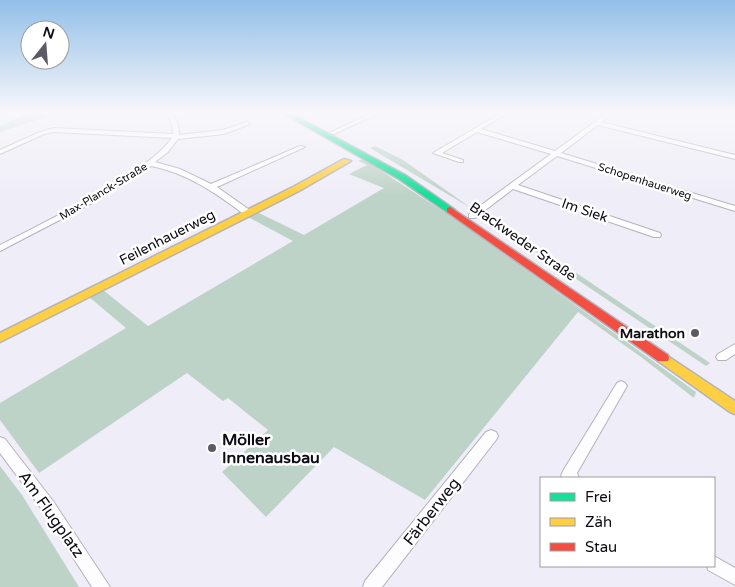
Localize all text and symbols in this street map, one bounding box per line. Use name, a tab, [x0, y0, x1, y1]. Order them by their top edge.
north arrow	[20, 20, 70, 70]
text: N	[41, 23, 57, 43]
street label: Max-Planck-Straße	[57, 160, 150, 223]
street label: Schopenhauerweg	[596, 160, 693, 203]
street label: Im Siek	[559, 195, 611, 226]
street label: Brackweder Straße	[466, 198, 579, 285]
street label: Feilenhauerweg	[116, 206, 218, 269]
place label: Marathon	[620, 325, 685, 342]
marker: Marathon	[689, 327, 701, 339]
place label: Möller Innenausbau	[222, 430, 320, 468]
marker: Möller Innenausbau	[206, 442, 218, 454]
street label: Am Flugplatz	[14, 467, 88, 562]
street label: Färberweg	[399, 474, 464, 550]
legend	[540, 477, 715, 567]
text: Frei	[585, 488, 611, 506]
text: Zäh	[585, 513, 612, 531]
text: Stau	[585, 538, 617, 556]

